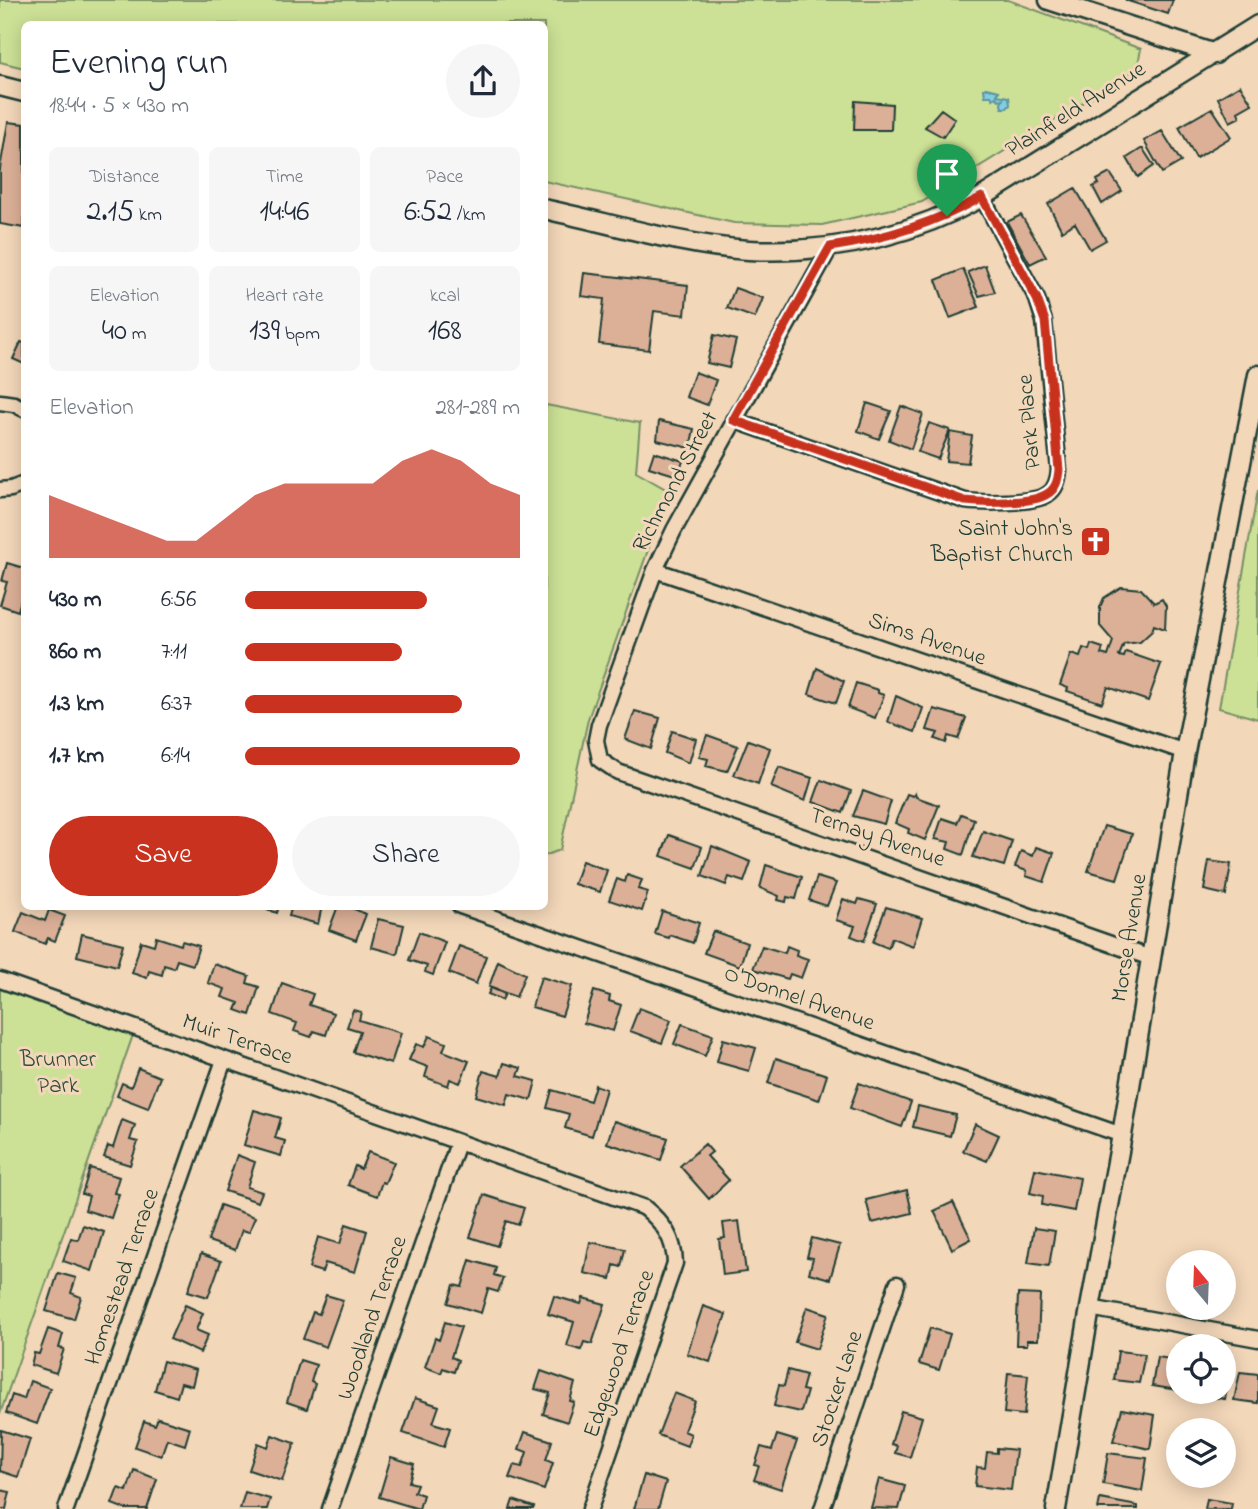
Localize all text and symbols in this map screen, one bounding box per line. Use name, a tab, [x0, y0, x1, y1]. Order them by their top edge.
text: Evening run	[49, 36, 228, 92]
button: share	[446, 44, 520, 118]
street label: Plainfield Avenue	[999, 53, 1153, 166]
text: 18:44 · 5 × 430 m	[49, 90, 189, 123]
pin	[917, 144, 977, 216]
icon: arrive	[928, 155, 966, 193]
text: Distance	[89, 164, 159, 191]
text: Time	[266, 164, 303, 191]
text: Pace	[426, 164, 463, 191]
text: 2.15	[86, 191, 134, 235]
text: 14:46	[259, 191, 310, 235]
text: 6:52	[404, 191, 452, 235]
text: km	[134, 202, 162, 229]
text: /km	[452, 202, 486, 229]
text: Elevation	[89, 283, 159, 310]
text: Heart rate	[246, 283, 323, 310]
text: kcal	[430, 283, 460, 310]
text: 40	[102, 310, 127, 354]
text: 139	[249, 310, 280, 354]
text: 168	[428, 310, 462, 354]
text: m	[127, 321, 147, 348]
text: bpm	[280, 321, 320, 348]
street label: Park Place	[1009, 372, 1051, 471]
text: Elevation	[49, 392, 134, 425]
text: 281–289 m	[435, 392, 520, 425]
street label: Richmond Street	[625, 405, 727, 559]
place label: Saint John's Baptist Church	[930, 513, 1073, 572]
church icon: Saint John's Baptist Church	[1079, 525, 1113, 559]
text: 430 m	[49, 584, 102, 617]
text: 6:56	[161, 584, 196, 617]
street label: Sims Avenue	[863, 604, 991, 676]
text: 860 m	[49, 636, 101, 669]
text: 7:11	[161, 636, 187, 669]
text: 1.3 km	[49, 688, 104, 721]
text: 6:37	[161, 688, 192, 721]
text: 1.7 km	[49, 740, 104, 773]
text: 6:14	[161, 740, 190, 773]
street label: Ternay Avenue	[804, 799, 950, 879]
button: Save	[49, 816, 278, 896]
button: Share	[292, 816, 520, 896]
street label: Morse Avenue	[1104, 871, 1157, 1005]
street label: O'Donnel Avenue	[719, 958, 880, 1040]
street label: Muir Terrace	[177, 1006, 297, 1075]
park label: Brunner Park	[19, 1044, 97, 1103]
street label: Homestead Terrace	[77, 1184, 169, 1370]
street label: Woodland Terrace	[329, 1231, 417, 1405]
north arrow	[1166, 1250, 1236, 1320]
map controls	[1166, 1250, 1236, 1488]
street label: Edgewood Terrace	[576, 1265, 665, 1443]
street label: Stocker Lane	[804, 1326, 873, 1451]
button: locate	[1166, 1334, 1236, 1404]
button: layers	[1166, 1418, 1236, 1488]

